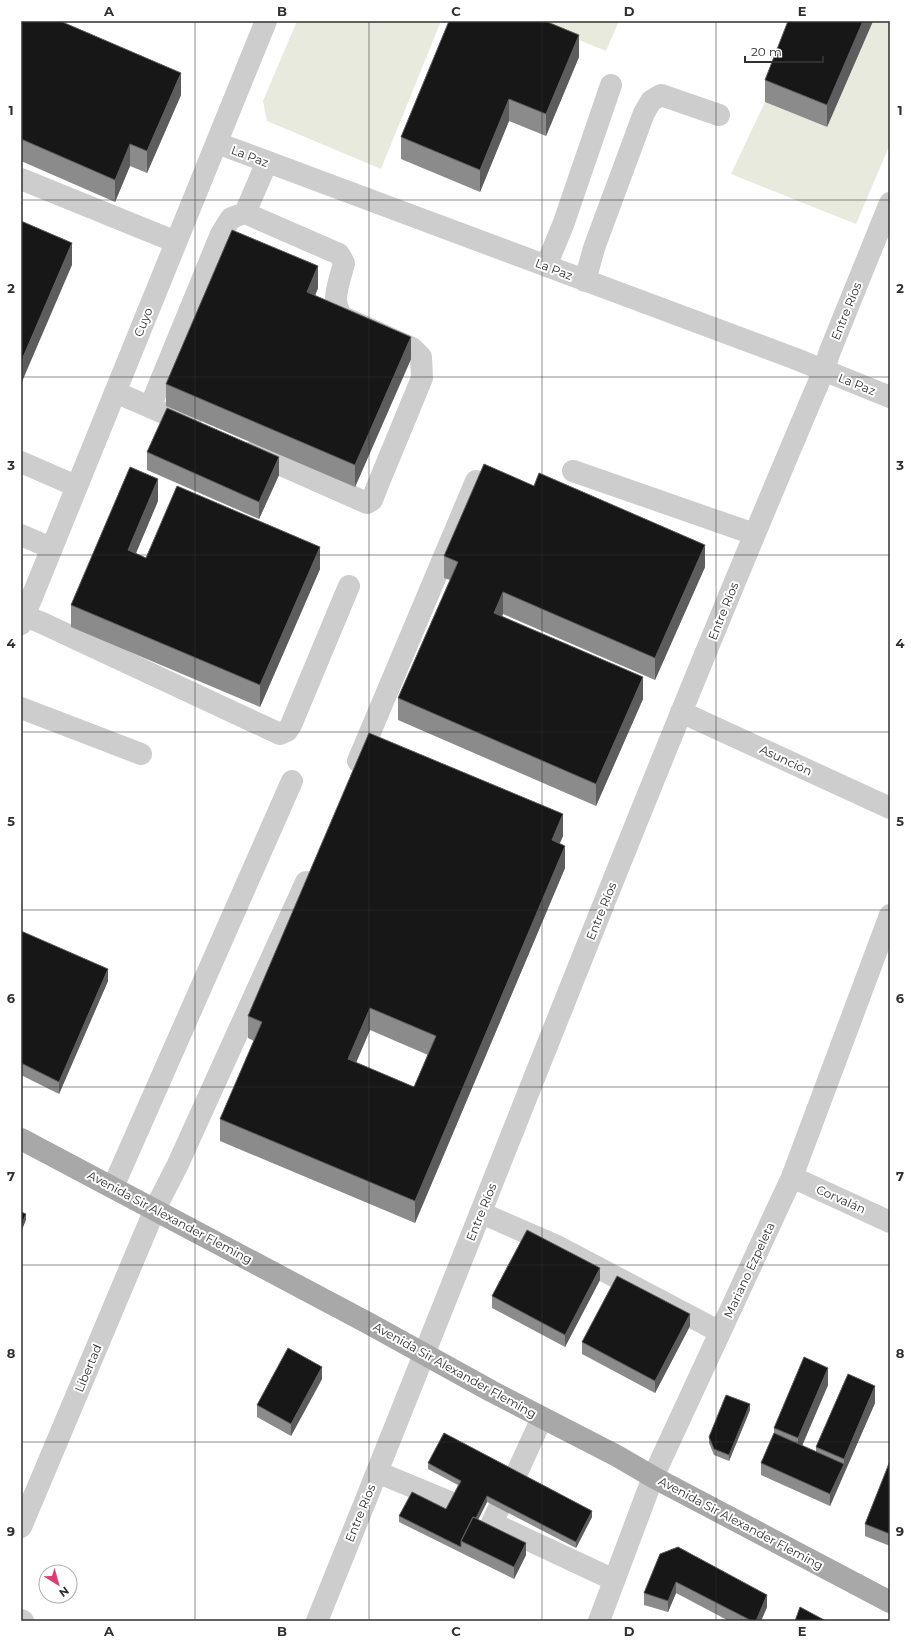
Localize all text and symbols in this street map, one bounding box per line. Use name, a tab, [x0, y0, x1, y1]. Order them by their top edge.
text: A	[103, 3, 115, 19]
text: B	[277, 3, 287, 19]
text: C	[451, 3, 461, 19]
text: D	[624, 3, 635, 19]
text: E	[798, 3, 807, 19]
scale bar	[745, 38, 823, 64]
text: 20 m	[751, 44, 782, 59]
text: 1	[8, 102, 14, 118]
text: 1	[897, 102, 903, 118]
street label: La Paz	[229, 142, 271, 170]
street label: La Paz	[533, 255, 575, 283]
text: 2	[7, 280, 15, 296]
street label: Entre Ríos	[828, 280, 864, 342]
text: 2	[896, 280, 904, 296]
street label: Cuyo	[130, 305, 156, 339]
street label: La Paz	[836, 370, 878, 398]
text: 3	[6, 457, 15, 473]
text: 3	[895, 457, 904, 473]
street label: Entre Ríos	[705, 580, 741, 642]
text: 4	[7, 635, 16, 651]
text: 4	[896, 635, 905, 651]
street label: Asunción	[757, 741, 815, 779]
text: 5	[7, 813, 15, 829]
text: 5	[896, 813, 904, 829]
street label: Entre Ríos	[583, 880, 619, 942]
text: 6	[7, 990, 16, 1006]
text: 6	[896, 990, 905, 1006]
street label: Avenida Sir Alexander Fleming	[85, 1167, 255, 1267]
text: 7	[7, 1168, 15, 1184]
text: 7	[896, 1168, 904, 1184]
street label: Entre Ríos	[463, 1181, 499, 1243]
street label: Corvalán	[814, 1181, 868, 1217]
street label: Mariano Ezpeleta	[720, 1220, 778, 1320]
street label: Avenida Sir Alexander Fleming	[371, 1319, 539, 1421]
street label: Libertad	[71, 1342, 105, 1394]
text: 8	[7, 1345, 16, 1361]
text: 8	[896, 1345, 905, 1361]
street label: Avenida Sir Alexander Fleming	[656, 1473, 826, 1573]
street label: Entre Ríos	[342, 1482, 378, 1544]
text: 9	[7, 1523, 15, 1539]
text: 9	[896, 1523, 904, 1539]
north arrow	[38, 1564, 78, 1604]
text: N	[56, 1584, 72, 1600]
text: A	[103, 1623, 115, 1639]
text: B	[277, 1623, 287, 1639]
text: C	[451, 1623, 461, 1639]
text: D	[624, 1623, 635, 1639]
text: E	[798, 1623, 807, 1639]

